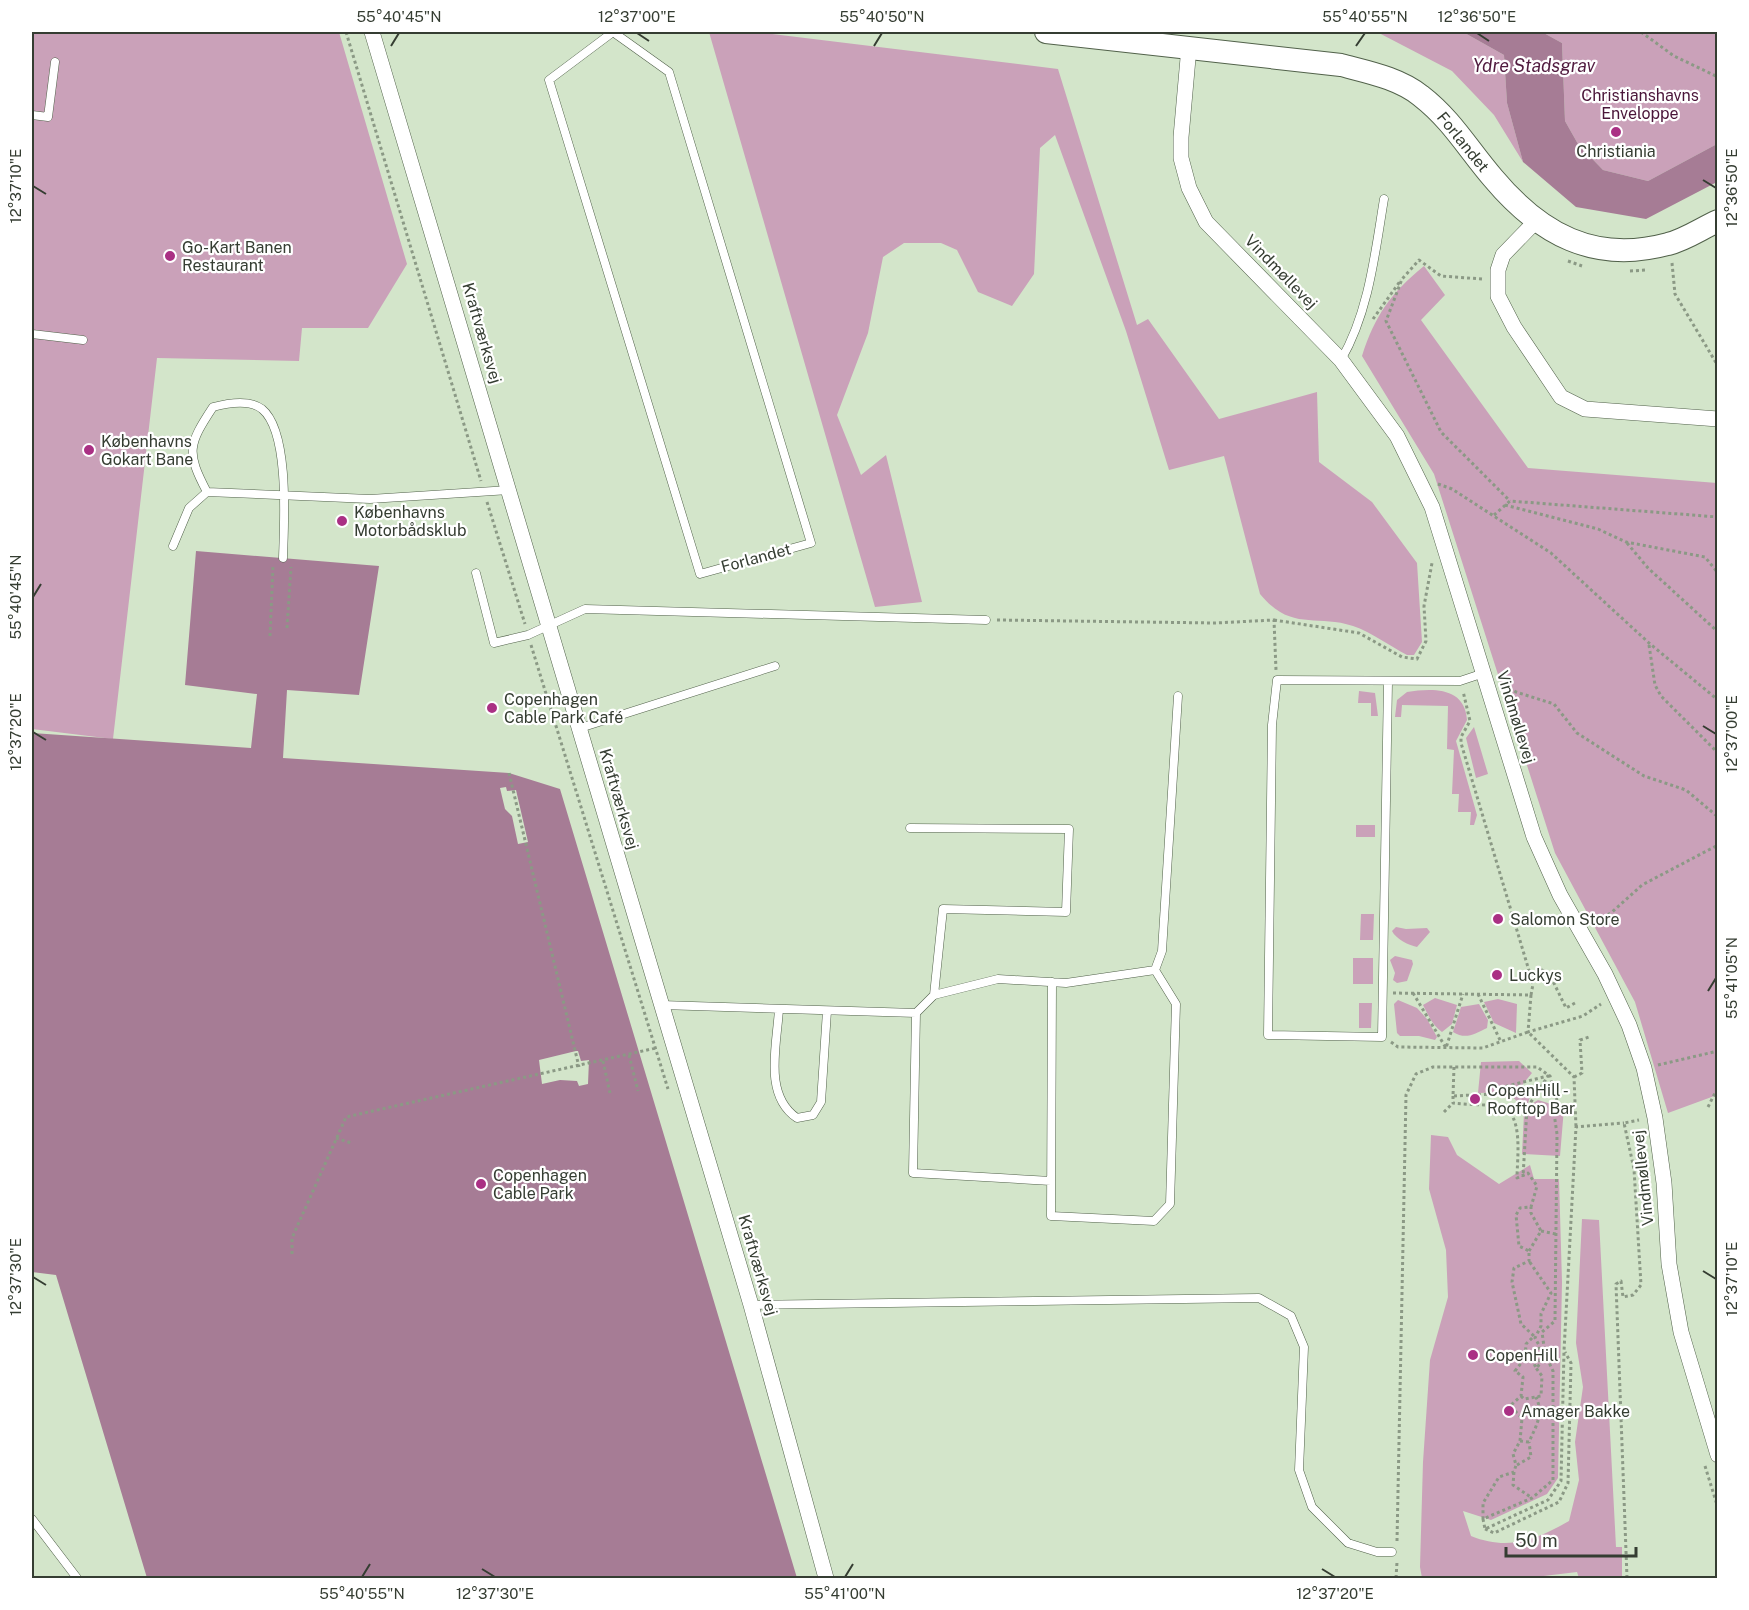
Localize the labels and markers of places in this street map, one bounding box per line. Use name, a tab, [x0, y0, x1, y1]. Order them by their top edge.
marker: Christiania	[1609, 125, 1623, 139]
place label: Christiania	[1576, 142, 1656, 161]
place label: Go-Kart Banen Restaurant	[182, 238, 292, 275]
marker: Go-Kart Banen Restaurant	[163, 249, 177, 263]
place label: Københavns Gokart Bane	[101, 432, 193, 469]
marker: Københavns Gokart Bane	[82, 443, 96, 457]
place label: Københavns Motorbådsklub	[354, 503, 466, 540]
marker: Københavns Motorbådsklub	[335, 514, 349, 528]
place label: Copenhagen Cable Park Café	[504, 690, 623, 727]
marker: Copenhagen Cable Park Café	[485, 701, 499, 715]
place label: Salomon Store	[1510, 910, 1620, 929]
marker: Salomon Store	[1491, 912, 1505, 926]
place label: Luckys	[1509, 966, 1562, 985]
marker: Luckys	[1490, 968, 1504, 982]
place label: CopenHill - Rooftop Bar	[1487, 1081, 1575, 1118]
marker: CopenHill - Rooftop Bar	[1468, 1092, 1482, 1106]
place label: Copenhagen Cable Park	[493, 1166, 587, 1203]
marker: Copenhagen Cable Park	[474, 1177, 488, 1191]
place label: CopenHill	[1485, 1346, 1559, 1365]
marker: CopenHill	[1466, 1348, 1480, 1362]
place label: Amager Bakke	[1521, 1402, 1630, 1421]
marker: Amager Bakke	[1502, 1404, 1516, 1418]

